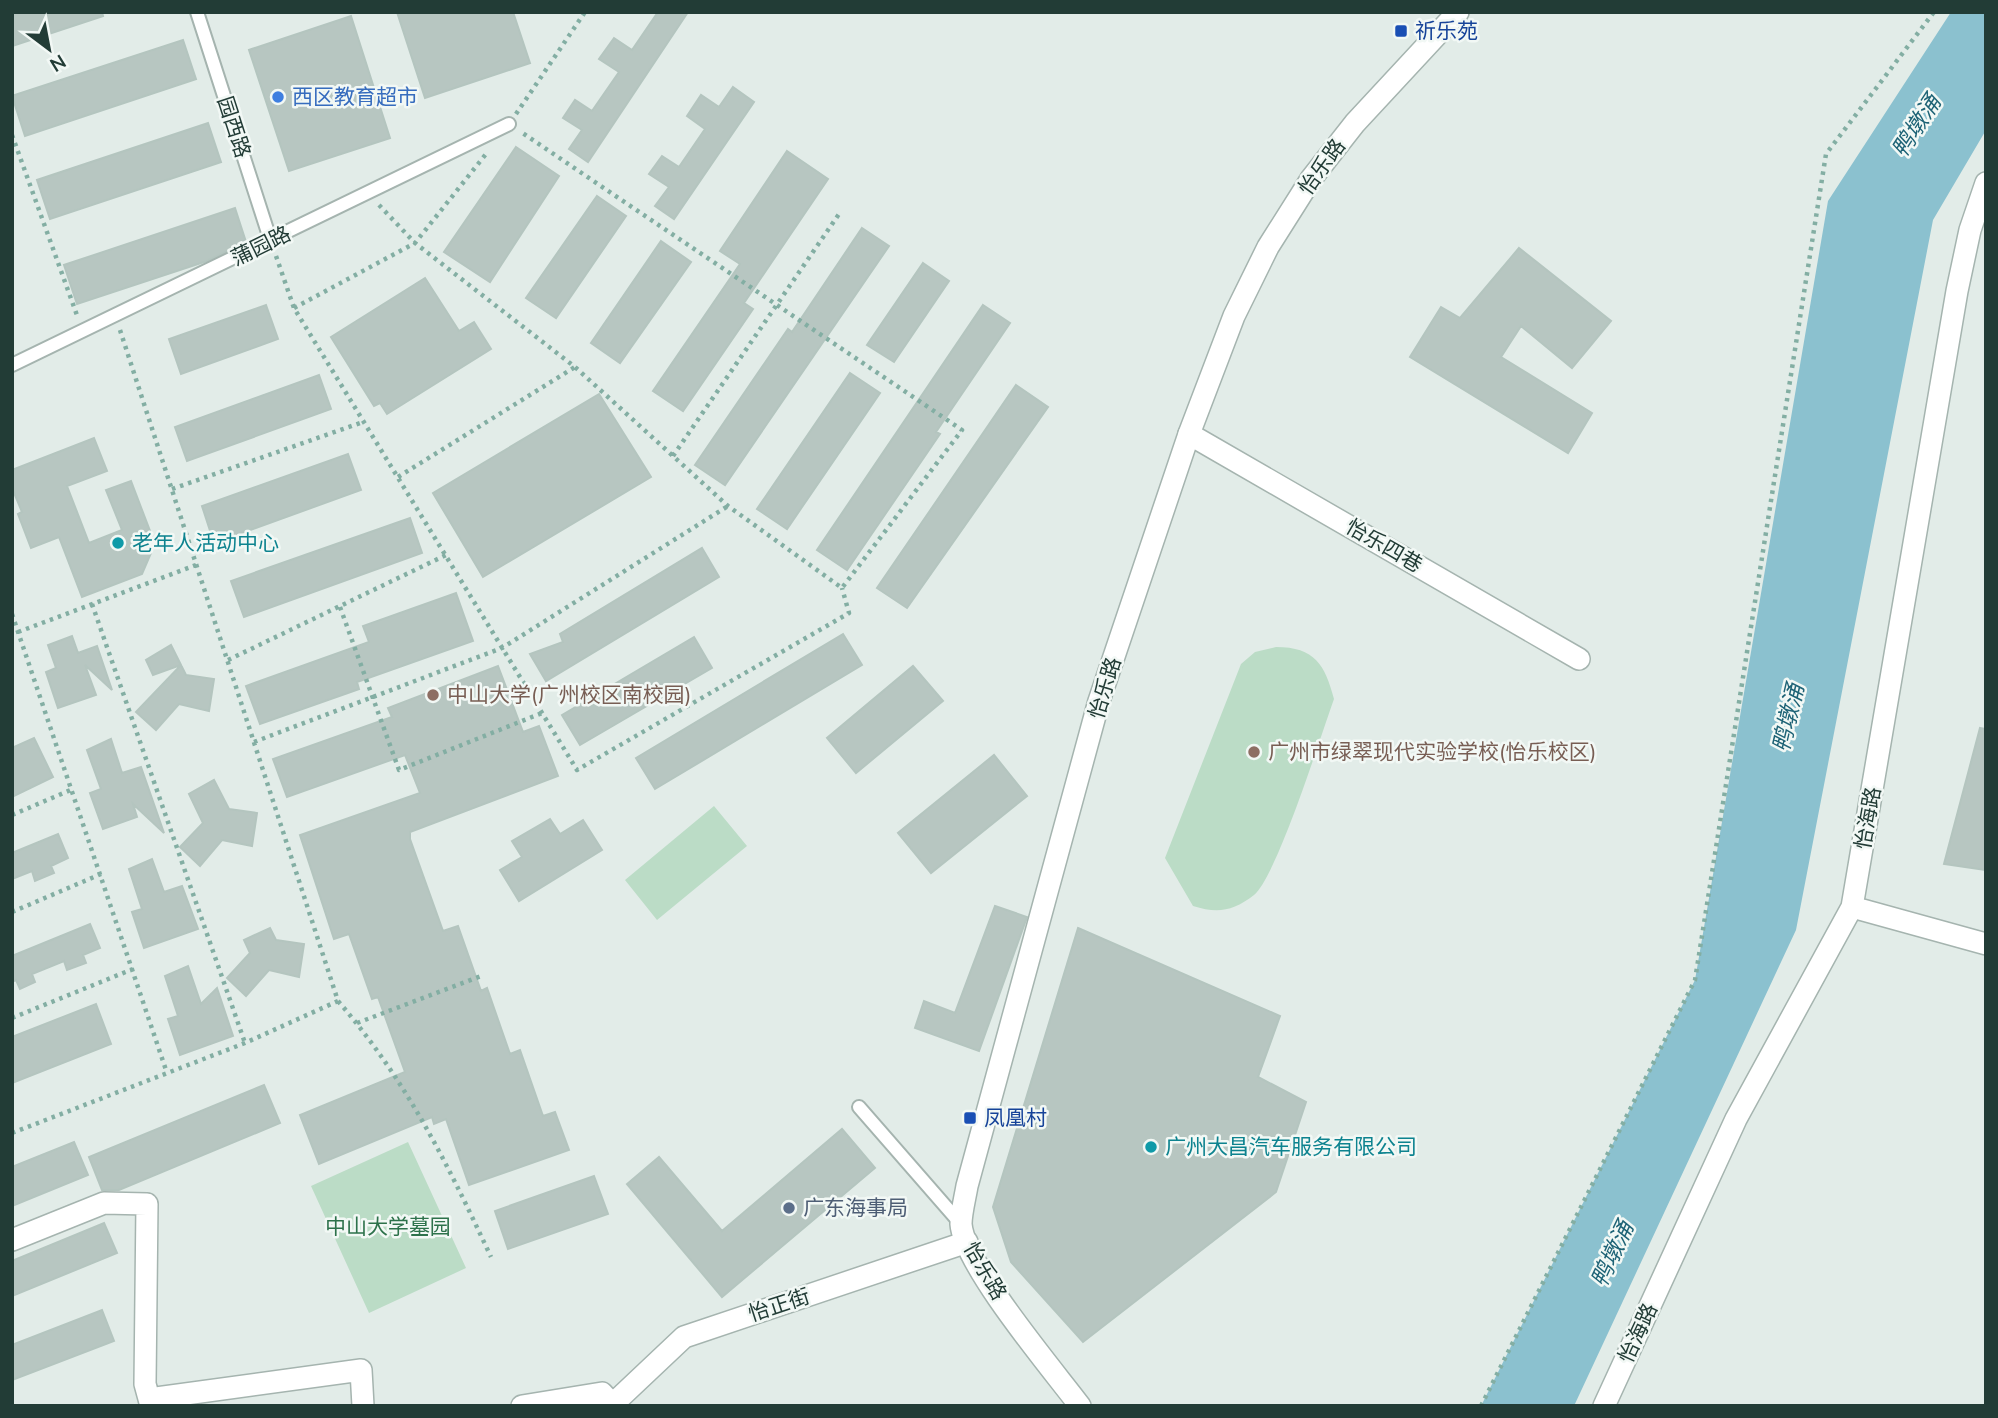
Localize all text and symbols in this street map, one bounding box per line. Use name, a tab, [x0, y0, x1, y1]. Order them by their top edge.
north arrow	[14, 14, 84, 84]
place label: 祈乐苑	[1415, 17, 1478, 43]
marker: 祈乐苑	[1393, 23, 1409, 39]
text: N	[46, 49, 70, 77]
place label: 西区教育超市	[292, 83, 418, 109]
water label: 鸭墩涌	[1885, 86, 1948, 163]
marker: 西区教育超市	[270, 89, 286, 105]
street label: 园西路	[213, 93, 257, 161]
street label: 怡乐路	[1292, 133, 1350, 200]
street label: 蒲园路	[227, 220, 295, 271]
street label: 怡乐四巷	[1342, 513, 1427, 577]
place label: 老年人活动中心	[132, 529, 279, 555]
marker: 老年人活动中心	[110, 535, 126, 551]
street label: 怡乐路	[1082, 654, 1126, 722]
water label: 鸭墩涌	[1766, 678, 1810, 755]
place label: 中山大学(广州校区南校园)	[447, 681, 691, 707]
marker: 中山大学(广州校区南校园)	[425, 687, 441, 703]
place label: 广州市绿翠现代实验学校(怡乐校区)	[1268, 738, 1596, 764]
marker: 广州市绿翠现代实验学校(怡乐校区)	[1246, 744, 1262, 760]
street label: 怡海路	[1849, 785, 1885, 851]
place label: 凤凰村	[984, 1104, 1047, 1130]
marker: 凤凰村	[962, 1110, 978, 1126]
place label: 广州大昌汽车服务有限公司	[1165, 1133, 1417, 1159]
marker: 广州大昌汽车服务有限公司	[1143, 1139, 1159, 1155]
place label: 广东海事局	[803, 1194, 908, 1220]
marker: 广东海事局	[781, 1200, 797, 1216]
park label: 中山大学墓园	[325, 1213, 451, 1239]
water label: 鸭墩涌	[1584, 1214, 1641, 1291]
street label: 怡乐路	[959, 1237, 1013, 1304]
street label: 怡正街	[745, 1282, 813, 1326]
street label: 怡海路	[1612, 1299, 1662, 1367]

